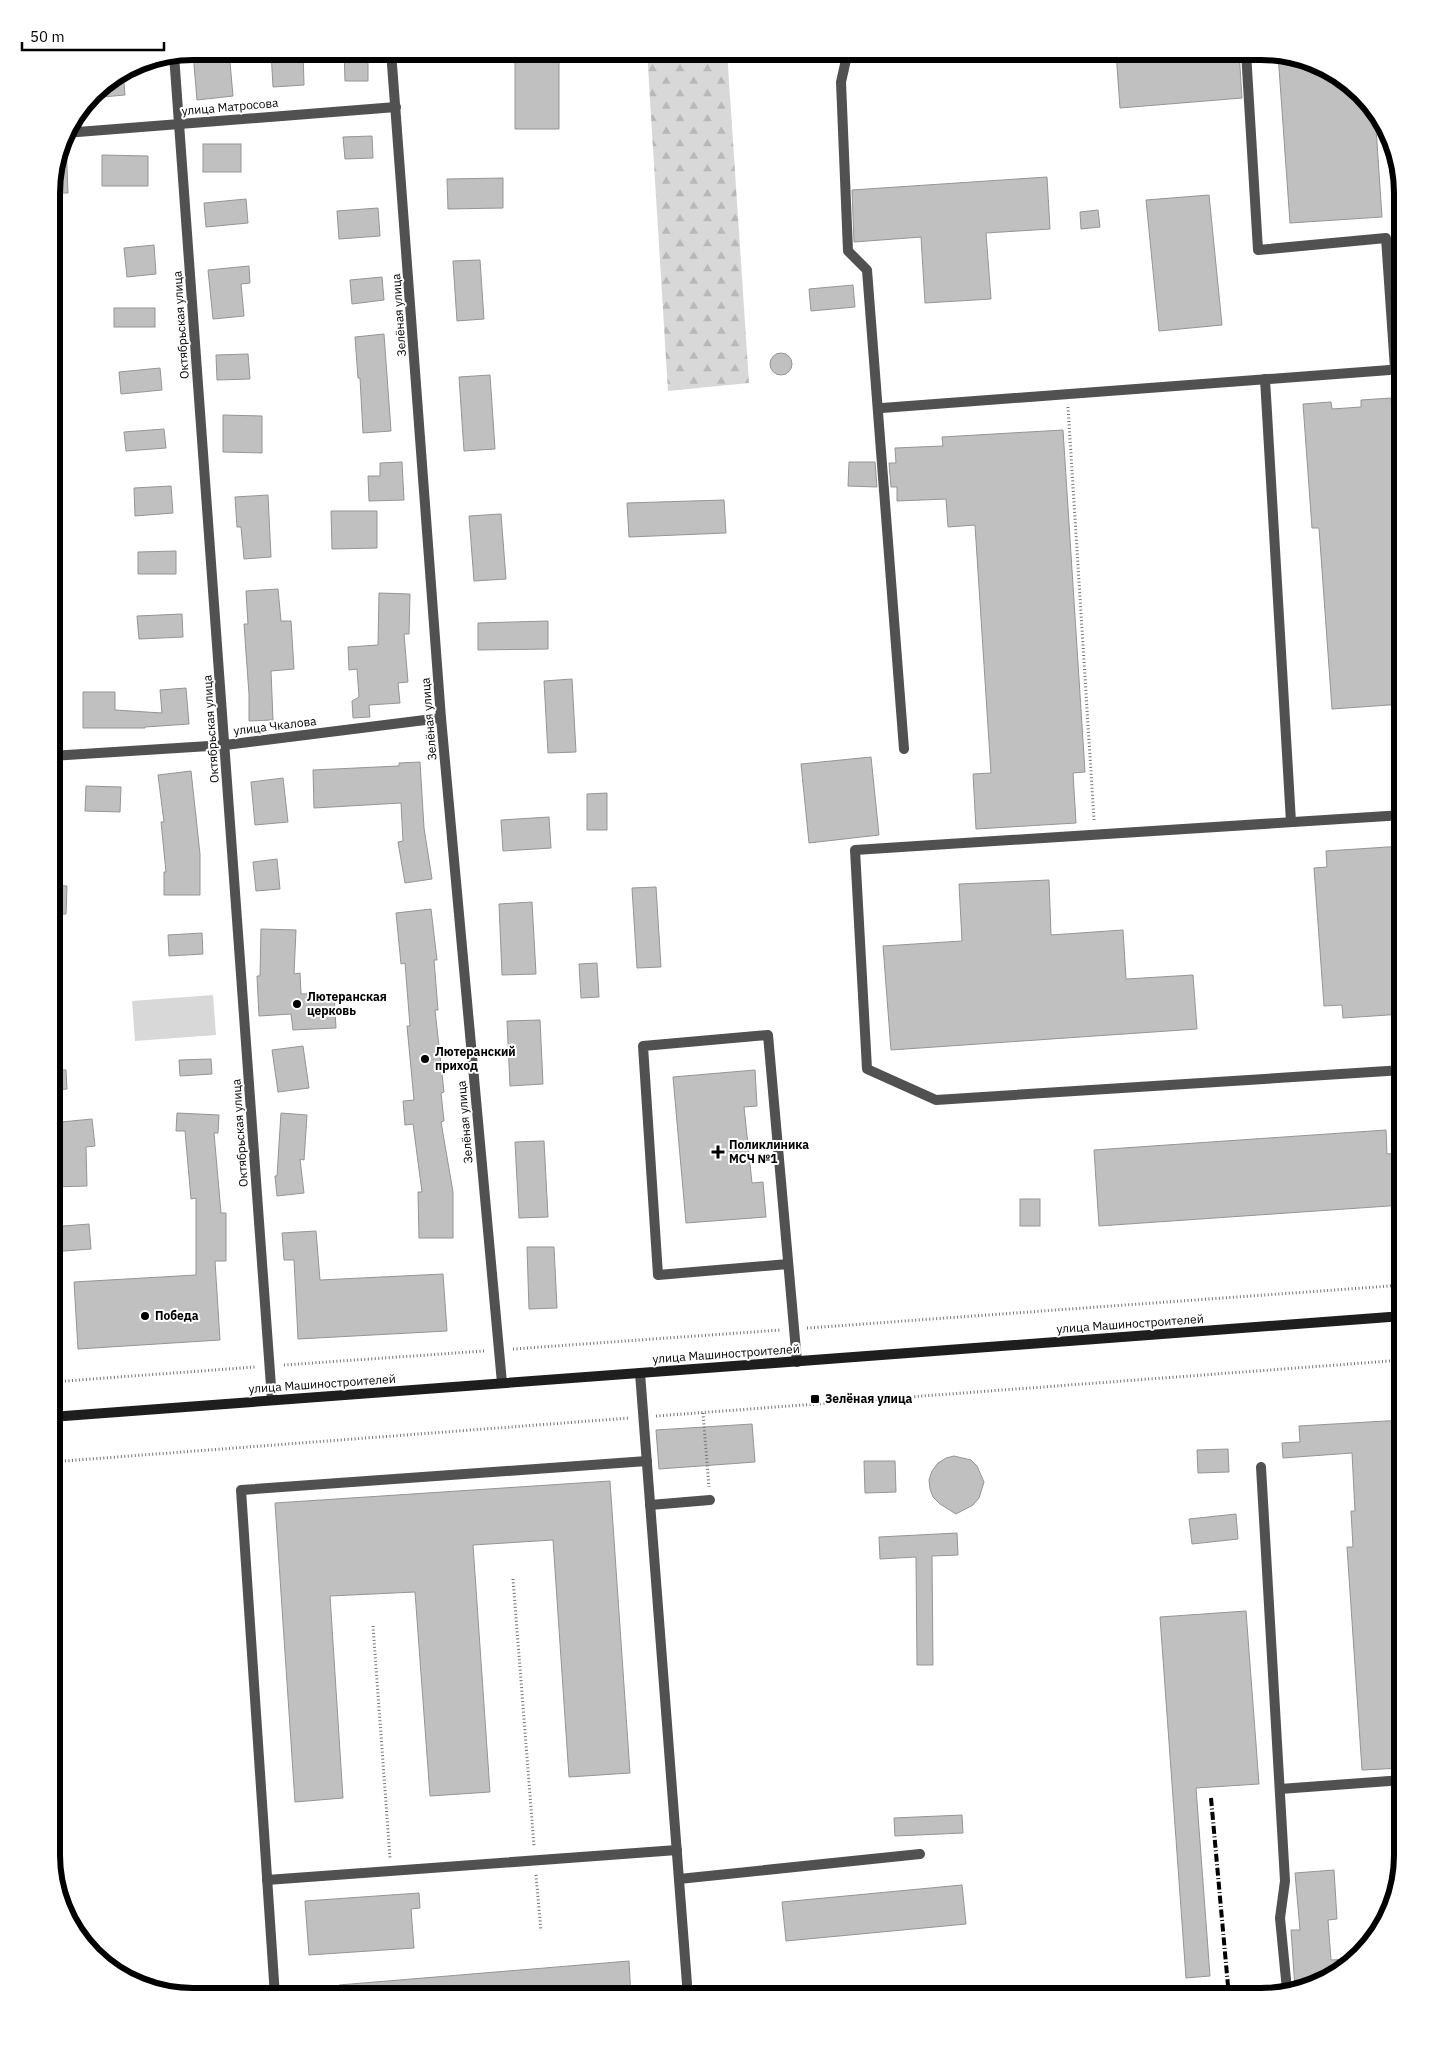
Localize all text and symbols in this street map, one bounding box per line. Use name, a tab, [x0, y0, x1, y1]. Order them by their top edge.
scale bar	[22, 20, 165, 52]
text: 50 m	[30, 27, 65, 46]
street label: улица Матросова	[181, 95, 280, 118]
street label: Октябрьская улица	[169, 270, 192, 380]
street label: Зелёная улица	[388, 273, 409, 357]
street label: Октябрьская улица	[199, 674, 222, 784]
street label: Зелёная улица	[417, 676, 440, 761]
street label: улица Чкалова	[233, 713, 318, 738]
place label: Лютеранская церковь	[307, 989, 387, 1018]
marker: Лютеранская церковь	[291, 998, 303, 1010]
place label: Лютеранский приход	[435, 1044, 516, 1073]
marker: Лютеранский приход	[419, 1053, 431, 1065]
street label: Октябрьская улица	[228, 1078, 251, 1188]
street label: Зелёная улица	[453, 1079, 476, 1164]
place label: Поликлиника МСЧ №1	[729, 1137, 809, 1166]
marker: Поликлиника МСЧ №1	[711, 1145, 725, 1159]
place label: Победа	[155, 1308, 199, 1323]
marker: Победа	[139, 1310, 151, 1322]
street label: улица Машиностроителей	[1056, 1311, 1204, 1336]
street label: улица Машиностроителей	[652, 1341, 800, 1366]
street label: улица Машиностроителей	[248, 1371, 396, 1396]
place label: Зелёная улица	[825, 1391, 913, 1406]
marker: Зелёная улица	[809, 1393, 821, 1405]

